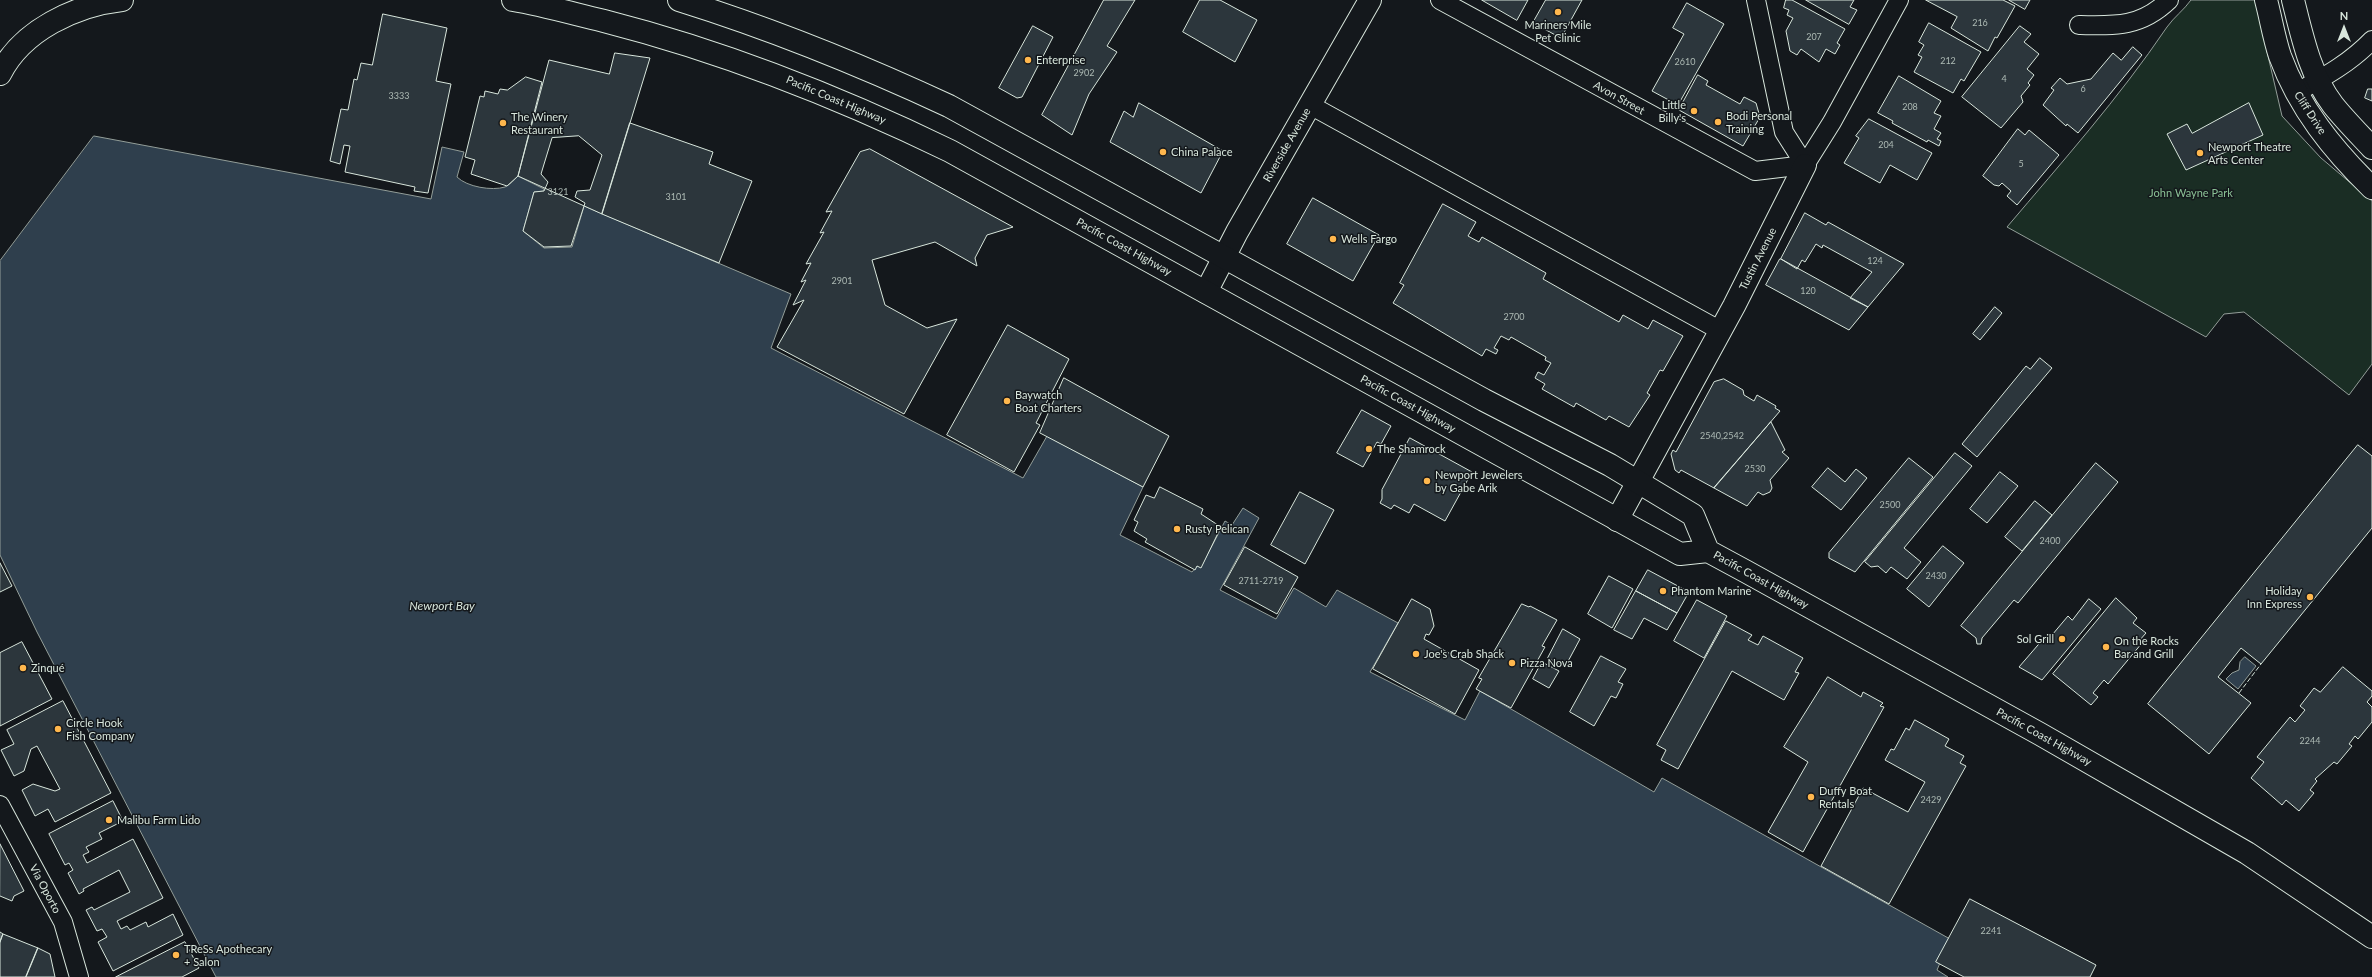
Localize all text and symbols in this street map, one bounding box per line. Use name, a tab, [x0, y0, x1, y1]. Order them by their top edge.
marker: Mariners Mile Pet Clinic	[1553, 7, 1563, 17]
north arrow	[2324, 8, 2364, 48]
text: N	[2340, 9, 2348, 22]
place label: Mariners Mile Pet Clinic	[1525, 18, 1591, 44]
house number: 216	[1972, 18, 1988, 28]
house number: 207	[1806, 32, 1822, 42]
place label: Enterprise	[1036, 53, 1085, 67]
marker: Enterprise	[1023, 55, 1033, 65]
house number: 212	[1940, 56, 1956, 66]
house number: 2610	[1675, 57, 1695, 67]
house number: 2902	[1074, 68, 1094, 78]
street label: Pacific Coast Highway	[784, 73, 888, 127]
house number: 4	[2001, 74, 2007, 84]
street label: Avon Street	[1591, 78, 1647, 118]
house number: 6	[2080, 84, 2086, 94]
street label: Cliff Drive	[2291, 89, 2329, 137]
house number: 3333	[389, 91, 409, 101]
place label: Little Billy's	[1659, 98, 1686, 124]
house number: 208	[1902, 102, 1918, 112]
street label: Riverside Avenue	[1260, 106, 1314, 184]
marker: Little Billy's	[1689, 106, 1699, 116]
place label: Bodi Personal Training	[1726, 109, 1792, 135]
place label: The Winery Restaurant	[511, 110, 568, 136]
marker: Bodi Personal Training	[1713, 117, 1723, 127]
marker: The Winery Restaurant	[498, 118, 508, 128]
house number: 204	[1878, 140, 1894, 150]
place label: Newport Theatre Arts Center	[2208, 140, 2291, 166]
place label: China Palace	[1171, 145, 1232, 159]
marker: China Palace	[1158, 147, 1168, 157]
marker: Newport Theatre Arts Center	[2195, 148, 2205, 158]
house number: 5	[2018, 159, 2024, 169]
park label: John Wayne Park	[2149, 186, 2233, 200]
house number: 3121	[548, 187, 568, 197]
house number: 3101	[666, 192, 686, 202]
street label: Pacific Coast Highway	[1074, 215, 1174, 279]
street label: Tustin Avenue	[1737, 226, 1779, 292]
place label: Wells Fargo	[1341, 232, 1397, 246]
marker: Wells Fargo	[1328, 234, 1338, 244]
house number: 124	[1867, 256, 1883, 266]
house number: 2901	[832, 276, 852, 286]
house number: 120	[1800, 286, 1816, 296]
house number: 2700	[1504, 312, 1524, 322]
street label: Pacific Coast Highway	[1358, 372, 1458, 436]
place label: Baywatch Boat Charters	[1015, 388, 1082, 414]
marker: Baywatch Boat Charters	[1002, 396, 1012, 406]
house number: 2540,2542	[1700, 431, 1744, 441]
place label: The Shamrock	[1377, 442, 1446, 456]
marker: The Shamrock	[1364, 444, 1374, 454]
house number: 2530	[1745, 464, 1765, 474]
place label: Newport Jewelers by Gabe Arik	[1435, 468, 1522, 494]
marker: Newport Jewelers by Gabe Arik	[1422, 476, 1432, 486]
house number: 2500	[1880, 500, 1900, 510]
place label: Rusty Pelican	[1185, 522, 1249, 536]
marker: Rusty Pelican	[1172, 524, 1182, 534]
house number: 2400	[2040, 536, 2060, 546]
street label: Pacific Coast Highway	[1711, 548, 1811, 612]
house number: 2430	[1926, 571, 1946, 581]
house number: 2711-2719	[1238, 576, 1284, 586]
place label: Phantom Marine	[1671, 584, 1751, 598]
place label: Holiday Inn Express	[2247, 584, 2302, 610]
marker: Phantom Marine	[1658, 586, 1668, 596]
marker: Holiday Inn Express	[2305, 592, 2315, 602]
water label: Newport Bay	[409, 599, 475, 613]
place label: Sol Grill	[2017, 632, 2054, 646]
marker: Sol Grill	[2057, 634, 2067, 644]
place label: On the Rocks Bar and Grill	[2114, 634, 2179, 660]
marker: On the Rocks Bar and Grill	[2101, 642, 2111, 652]
place label: Joe's Crab Shack	[1424, 647, 1504, 661]
marker: Joe's Crab Shack	[1411, 649, 1421, 659]
place label: Pizza Nova	[1520, 656, 1573, 670]
marker: Pizza Nova	[1507, 658, 1517, 668]
place label: Zinqué	[31, 661, 64, 675]
marker: Zinqué	[18, 663, 28, 673]
street label: Pacific Coast Highway	[1994, 705, 2094, 769]
place label: Circle Hook Fish Company	[66, 716, 134, 742]
marker: Circle Hook Fish Company	[53, 724, 63, 734]
house number: 2244	[2300, 736, 2320, 746]
place label: Duffy Boat Rentals	[1819, 784, 1872, 810]
marker: Duffy Boat Rentals	[1806, 792, 1816, 802]
house number: 2429	[1921, 795, 1941, 805]
place label: Malibu Farm Lido	[117, 813, 200, 827]
marker: Malibu Farm Lido	[104, 815, 114, 825]
street label: Via Oporto	[27, 862, 63, 916]
house number: 2241	[1981, 926, 2001, 936]
place label: TReSs Apothecary + Salon	[184, 942, 272, 968]
marker: TReSs Apothecary + Salon	[171, 950, 181, 960]

